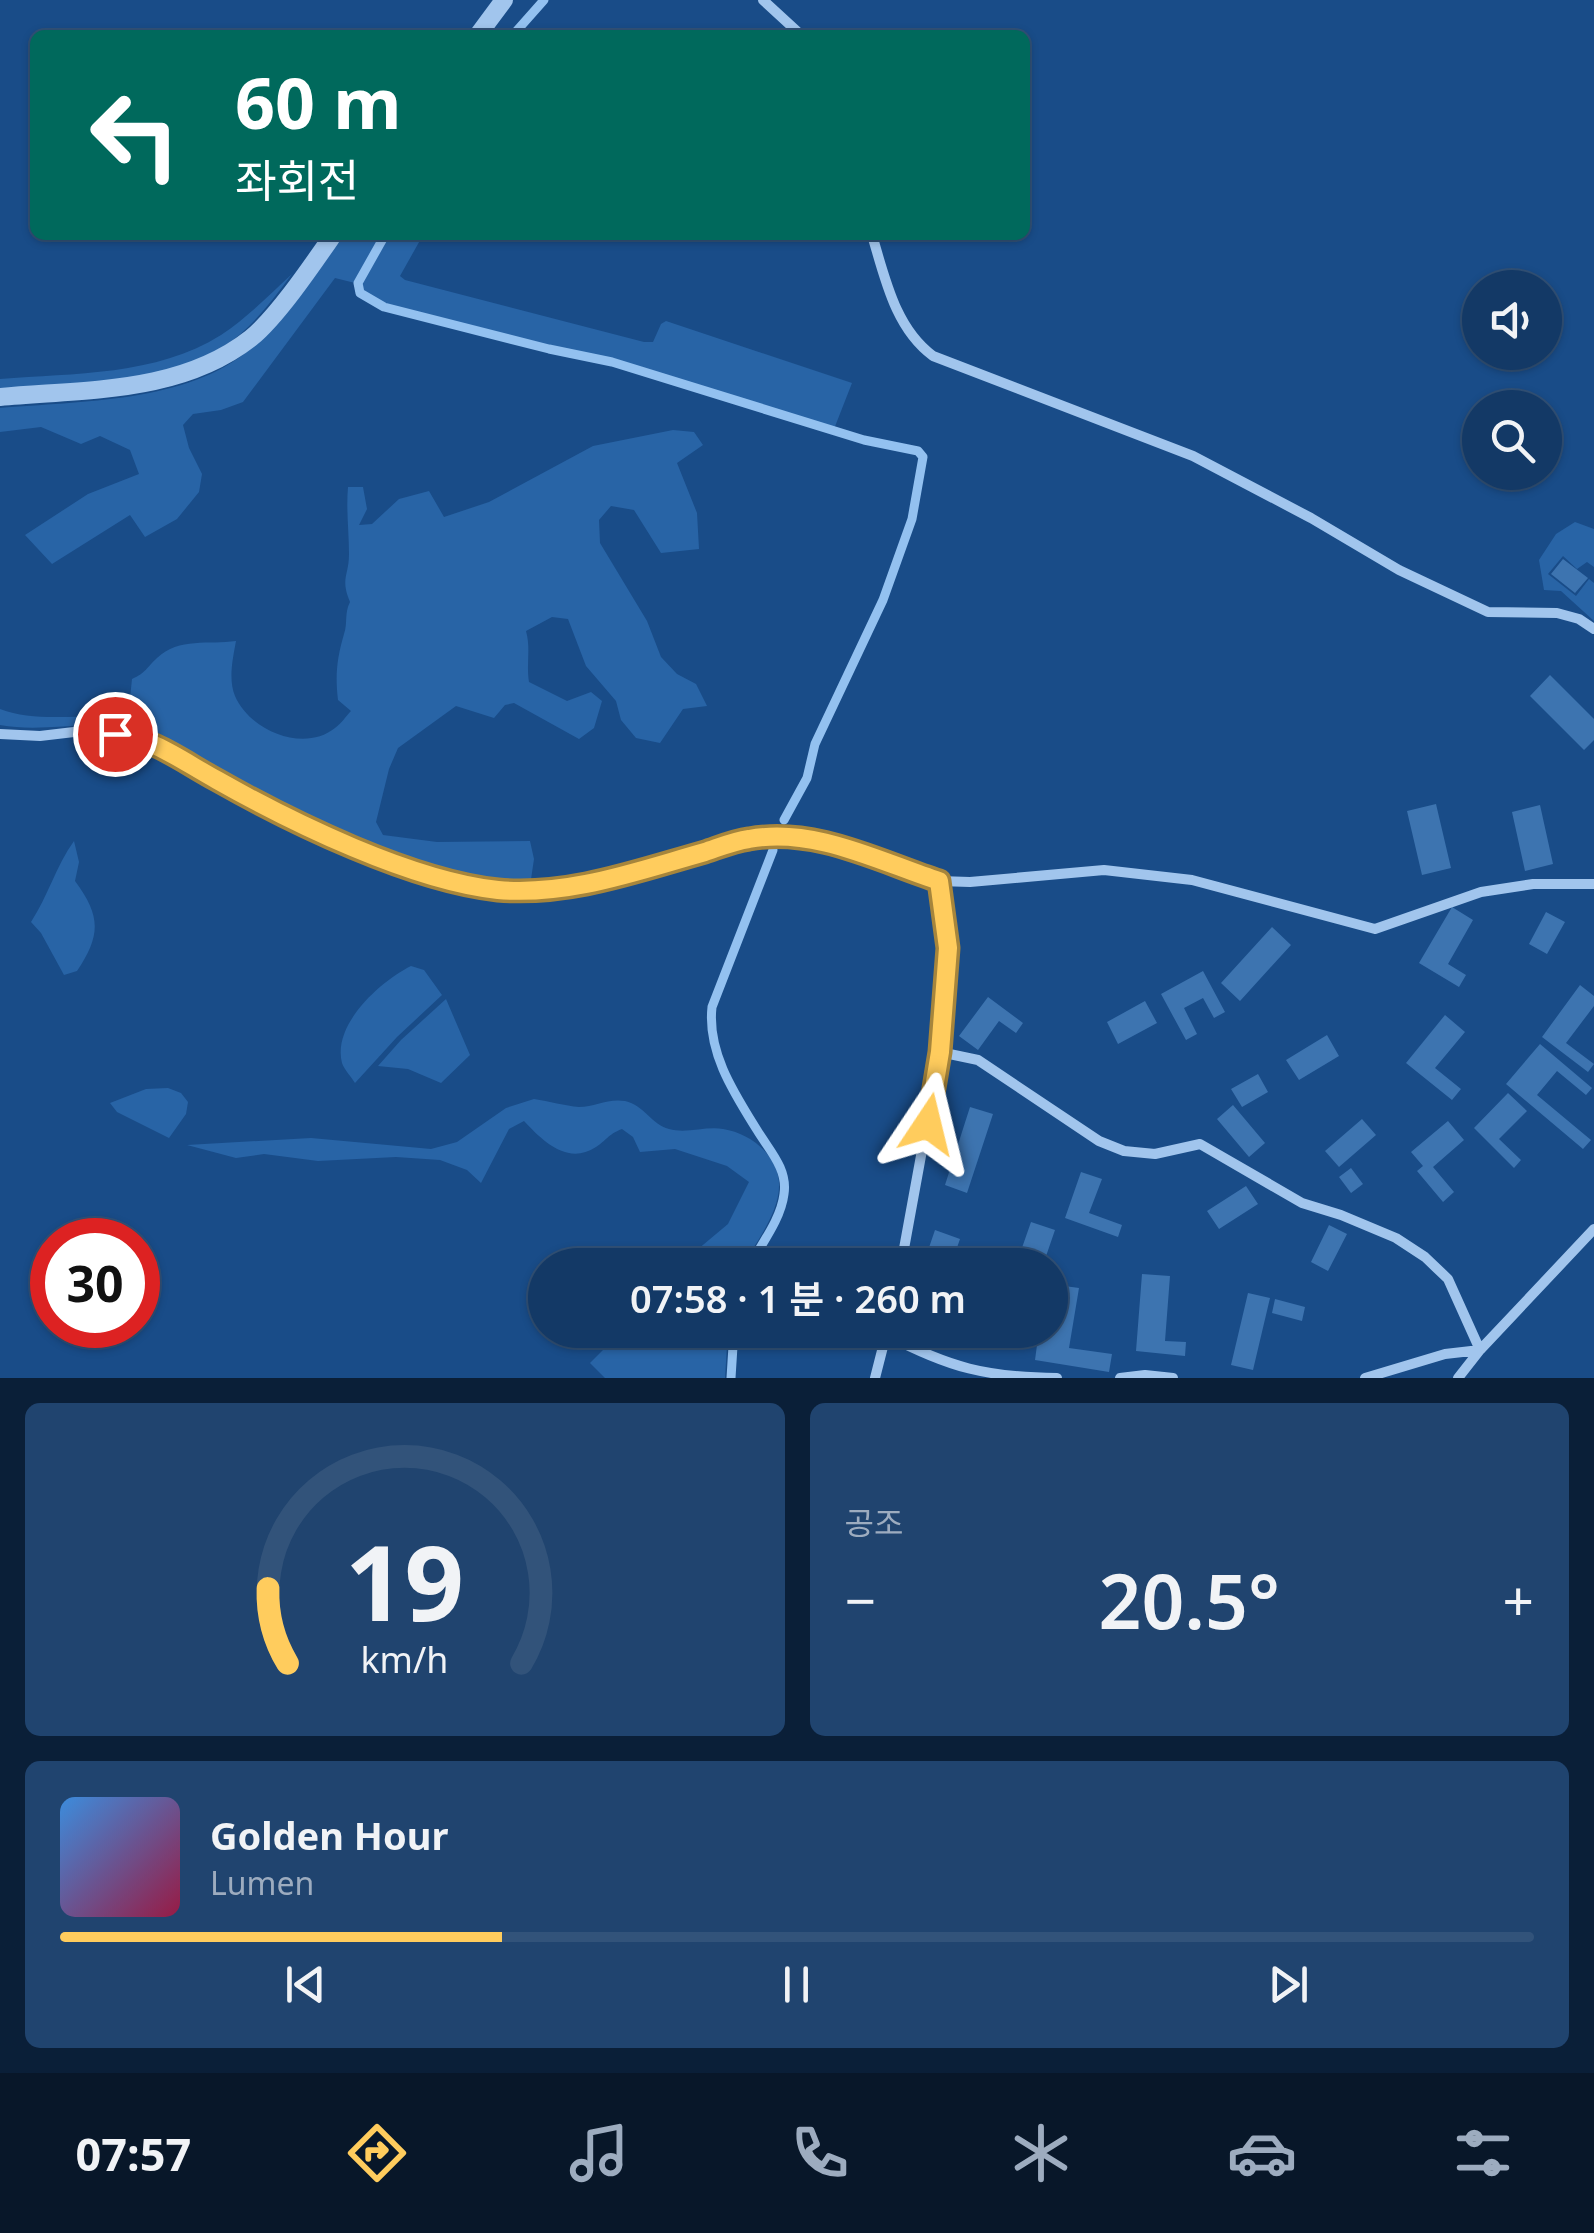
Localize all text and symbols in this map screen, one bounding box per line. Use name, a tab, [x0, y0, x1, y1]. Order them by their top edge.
text: 60 m	[235, 54, 402, 150]
icon: left	[70, 70, 200, 200]
text: 좌회전	[235, 149, 359, 210]
map controls	[1462, 270, 1562, 490]
button: sound	[1462, 270, 1562, 370]
button: search	[1462, 390, 1562, 490]
pin	[73, 692, 158, 777]
icon: arrive	[88, 707, 143, 762]
position arrow	[876, 1072, 980, 1176]
speed limit sign: 30	[30, 1218, 160, 1348]
text: 07:58 · 1 분 · 260 m	[630, 1272, 966, 1324]
text: 공조	[845, 1501, 903, 1544]
text: 19	[345, 1510, 464, 1651]
text: 20.5°	[1099, 1549, 1280, 1651]
text: −	[845, 1562, 876, 1637]
text: +	[1503, 1562, 1534, 1637]
text: km/h	[361, 1635, 449, 1683]
text: Golden Hour	[210, 1809, 448, 1861]
text: Lumen	[210, 1861, 314, 1904]
icon: previous	[278, 1957, 333, 2012]
icon: pause	[769, 1957, 824, 2012]
icon: next	[1261, 1957, 1316, 2012]
icon: directions	[342, 2118, 412, 2188]
icon: music	[564, 2118, 634, 2188]
icon: phone	[785, 2118, 855, 2188]
icon: climate	[1006, 2118, 1076, 2188]
icon: car	[1227, 2118, 1297, 2188]
icon: filters	[1448, 2118, 1518, 2188]
text: 07:57	[76, 2123, 191, 2184]

